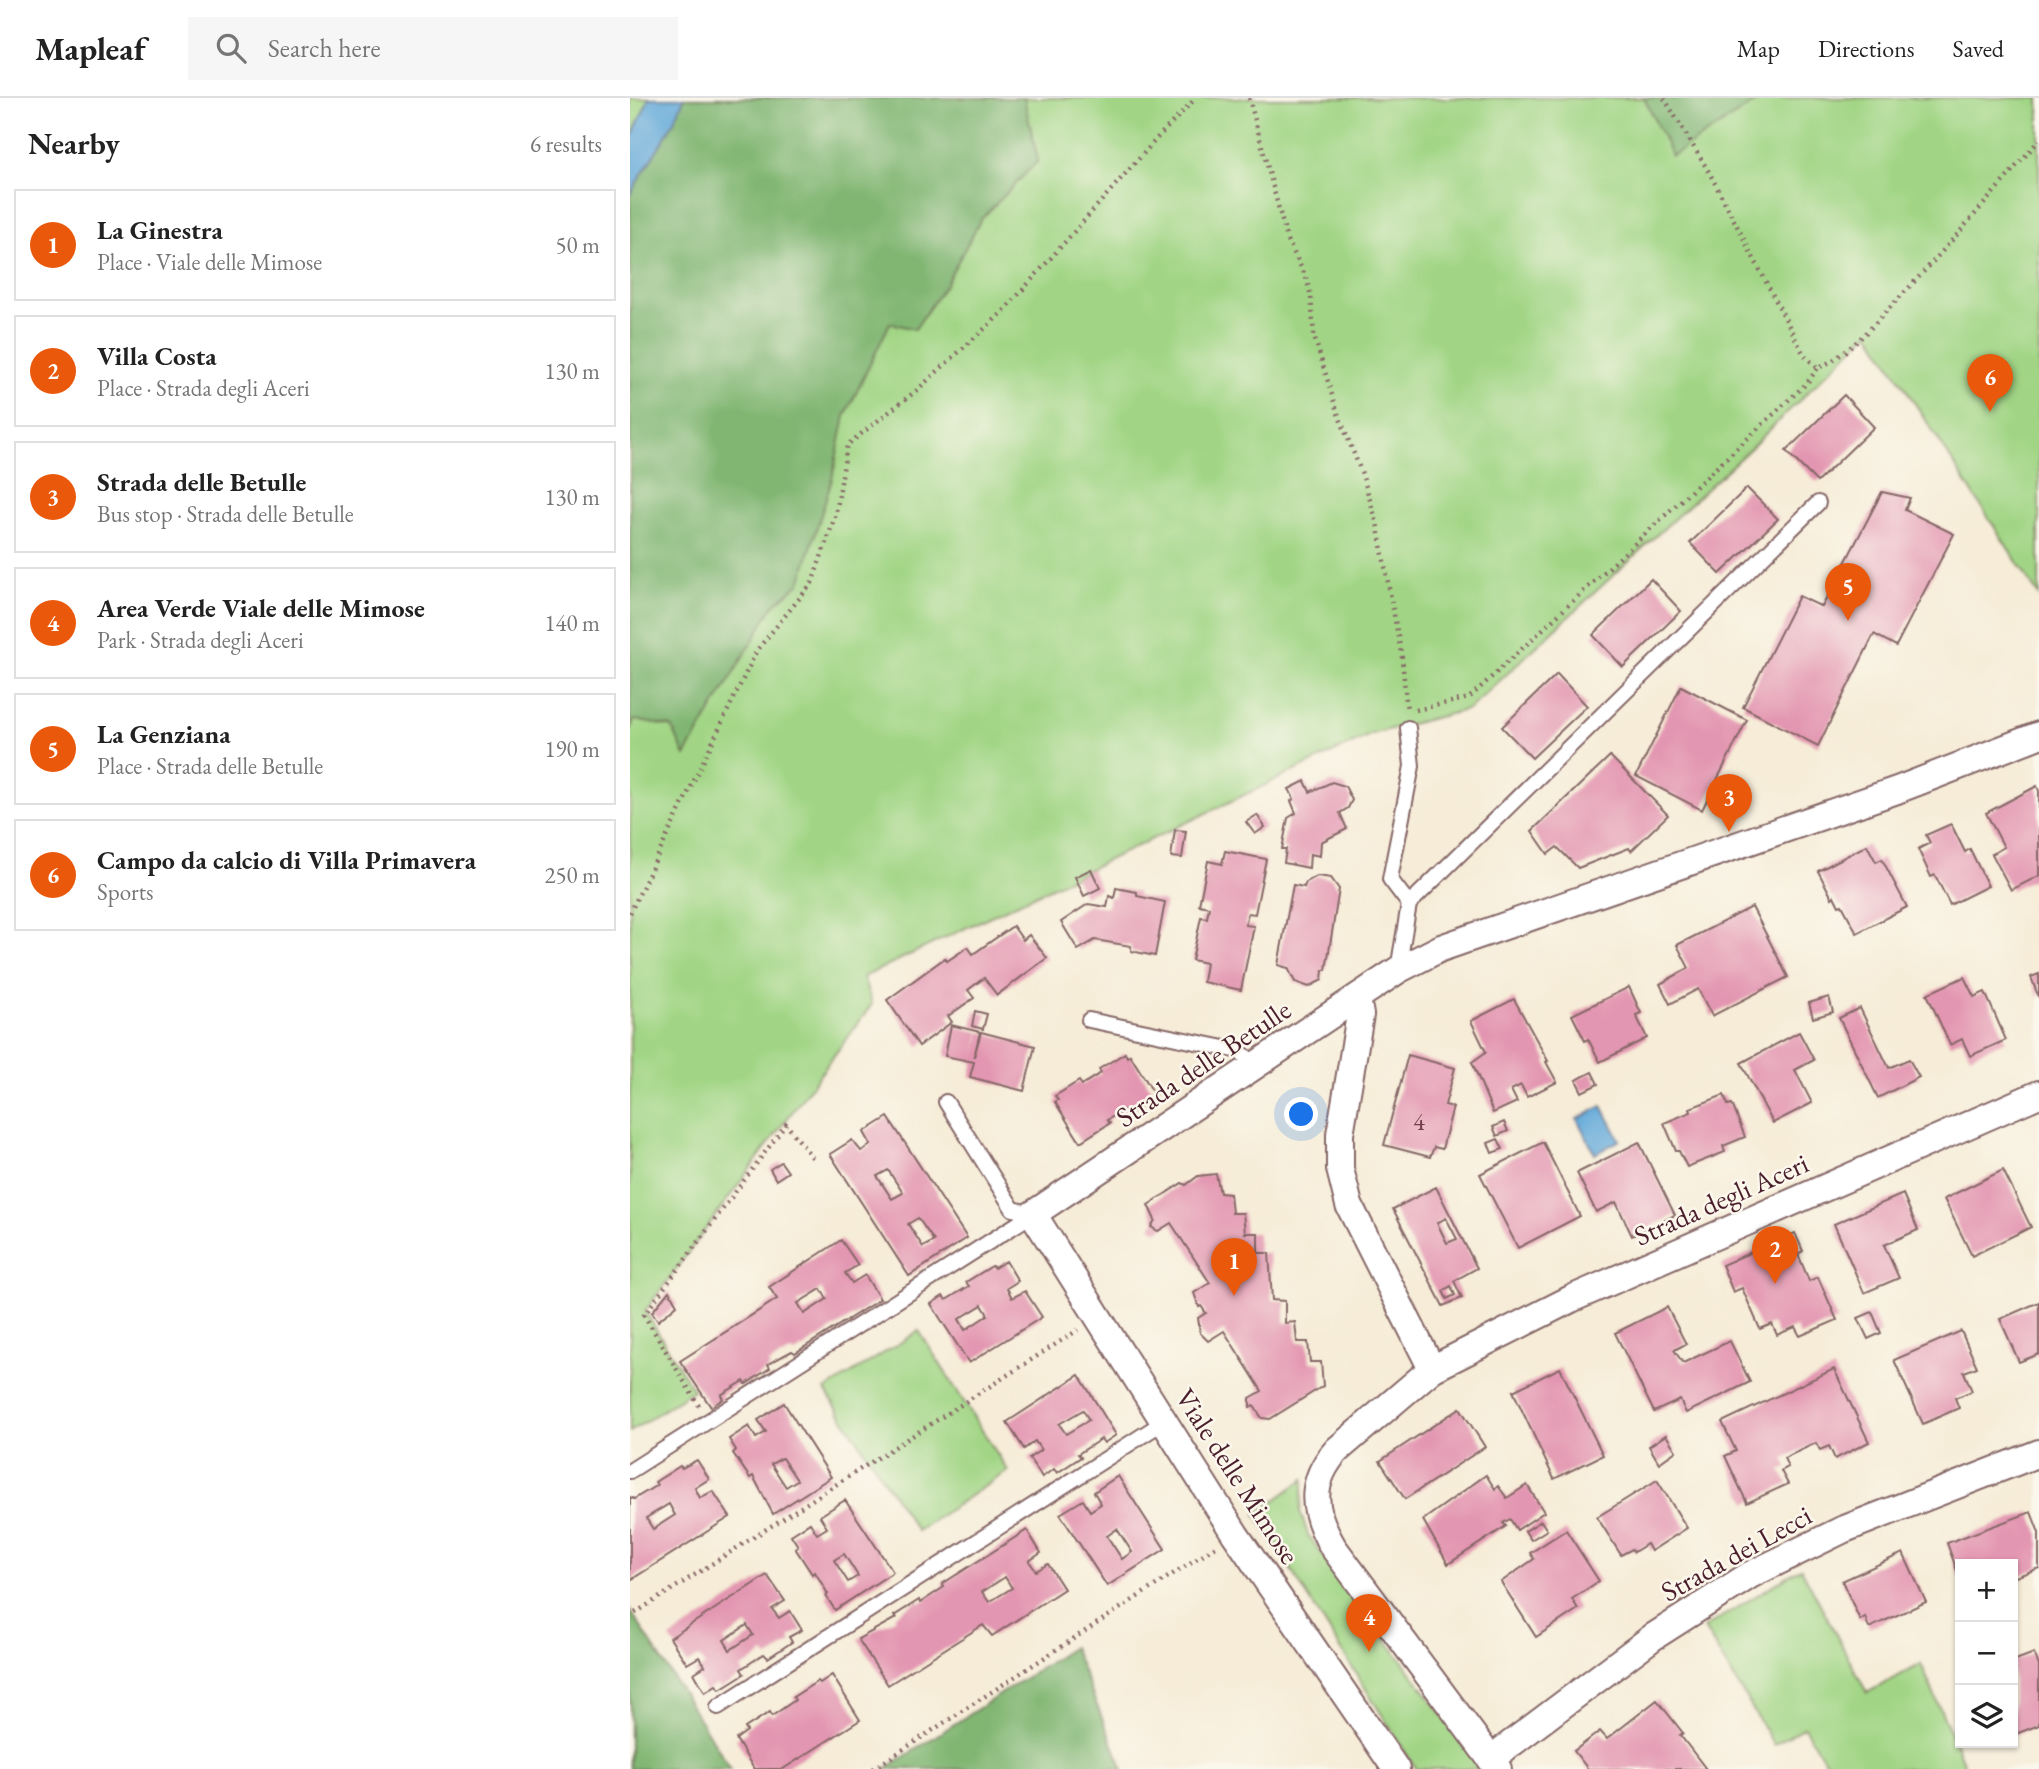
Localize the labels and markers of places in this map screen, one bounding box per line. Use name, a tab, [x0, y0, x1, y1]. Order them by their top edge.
pin: 6	[1967, 354, 2013, 412]
pin: 5	[1825, 563, 1871, 621]
pin: 3	[1706, 774, 1752, 832]
pin: 2	[1752, 1226, 1798, 1284]
pin: 1	[1211, 1238, 1257, 1296]
pin: 4	[1346, 1594, 1392, 1652]

